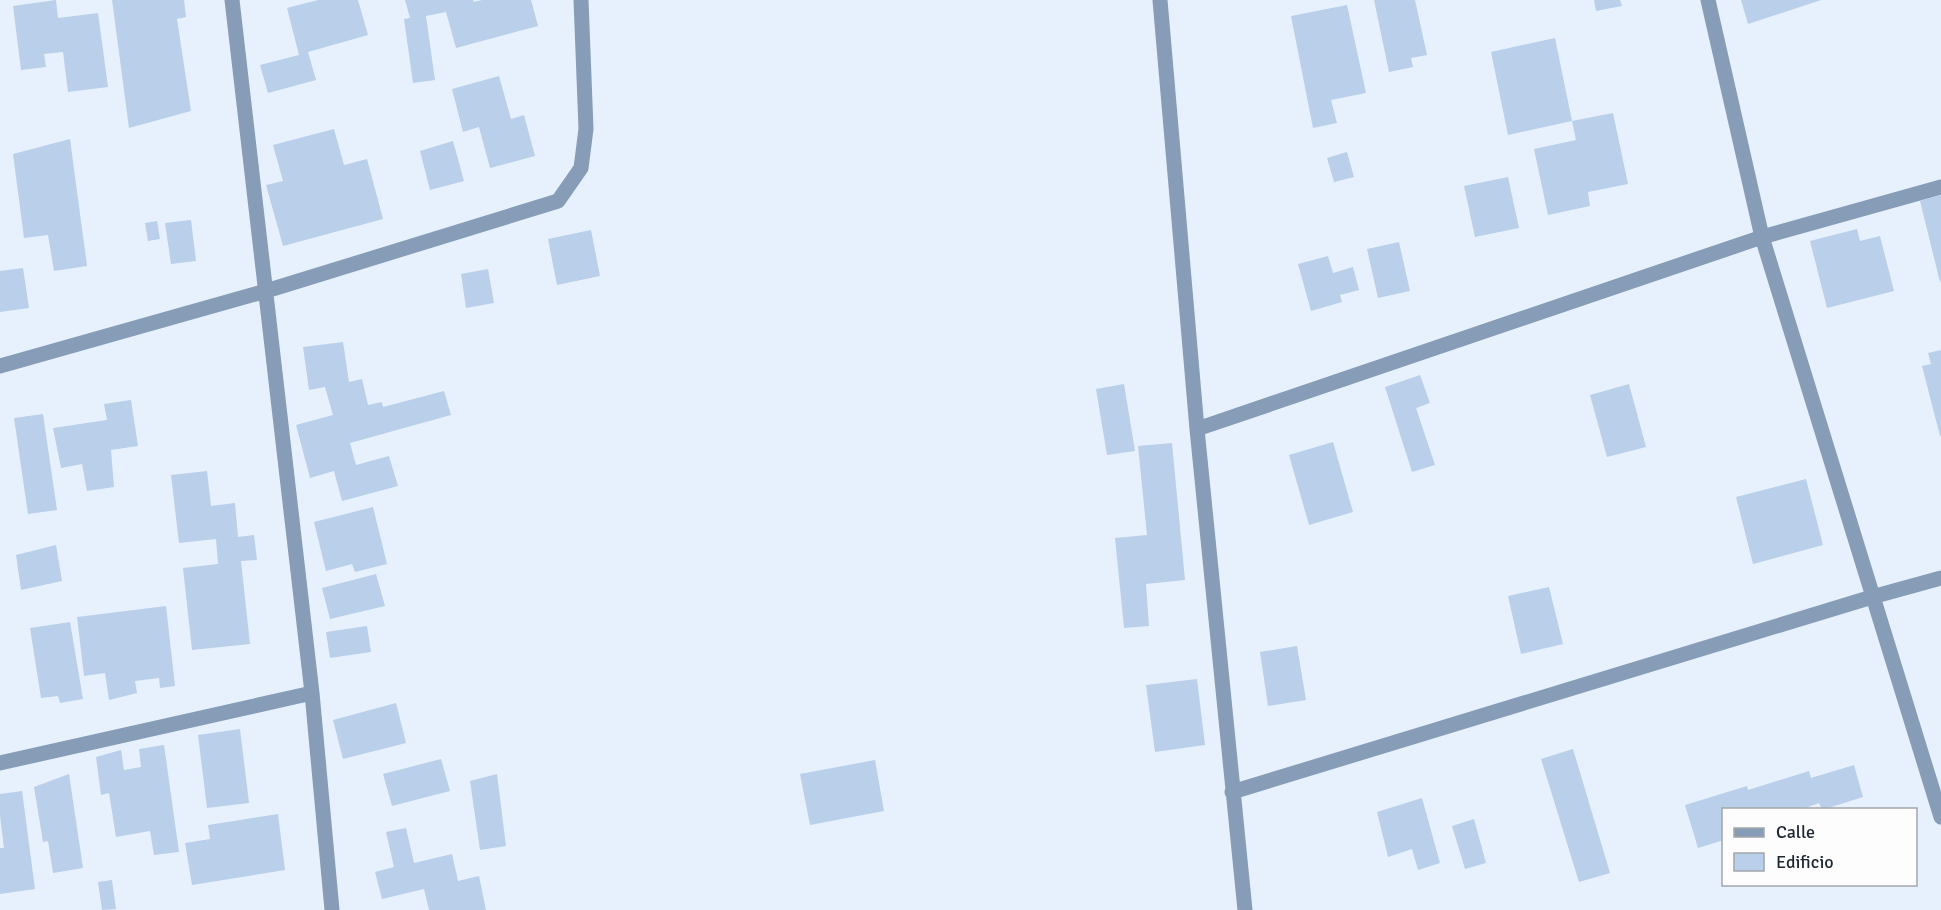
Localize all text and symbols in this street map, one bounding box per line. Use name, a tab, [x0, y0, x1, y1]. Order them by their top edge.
legend	[1722, 808, 1917, 886]
text: Calle	[1776, 821, 1815, 843]
text: Edificio	[1776, 851, 1834, 873]

